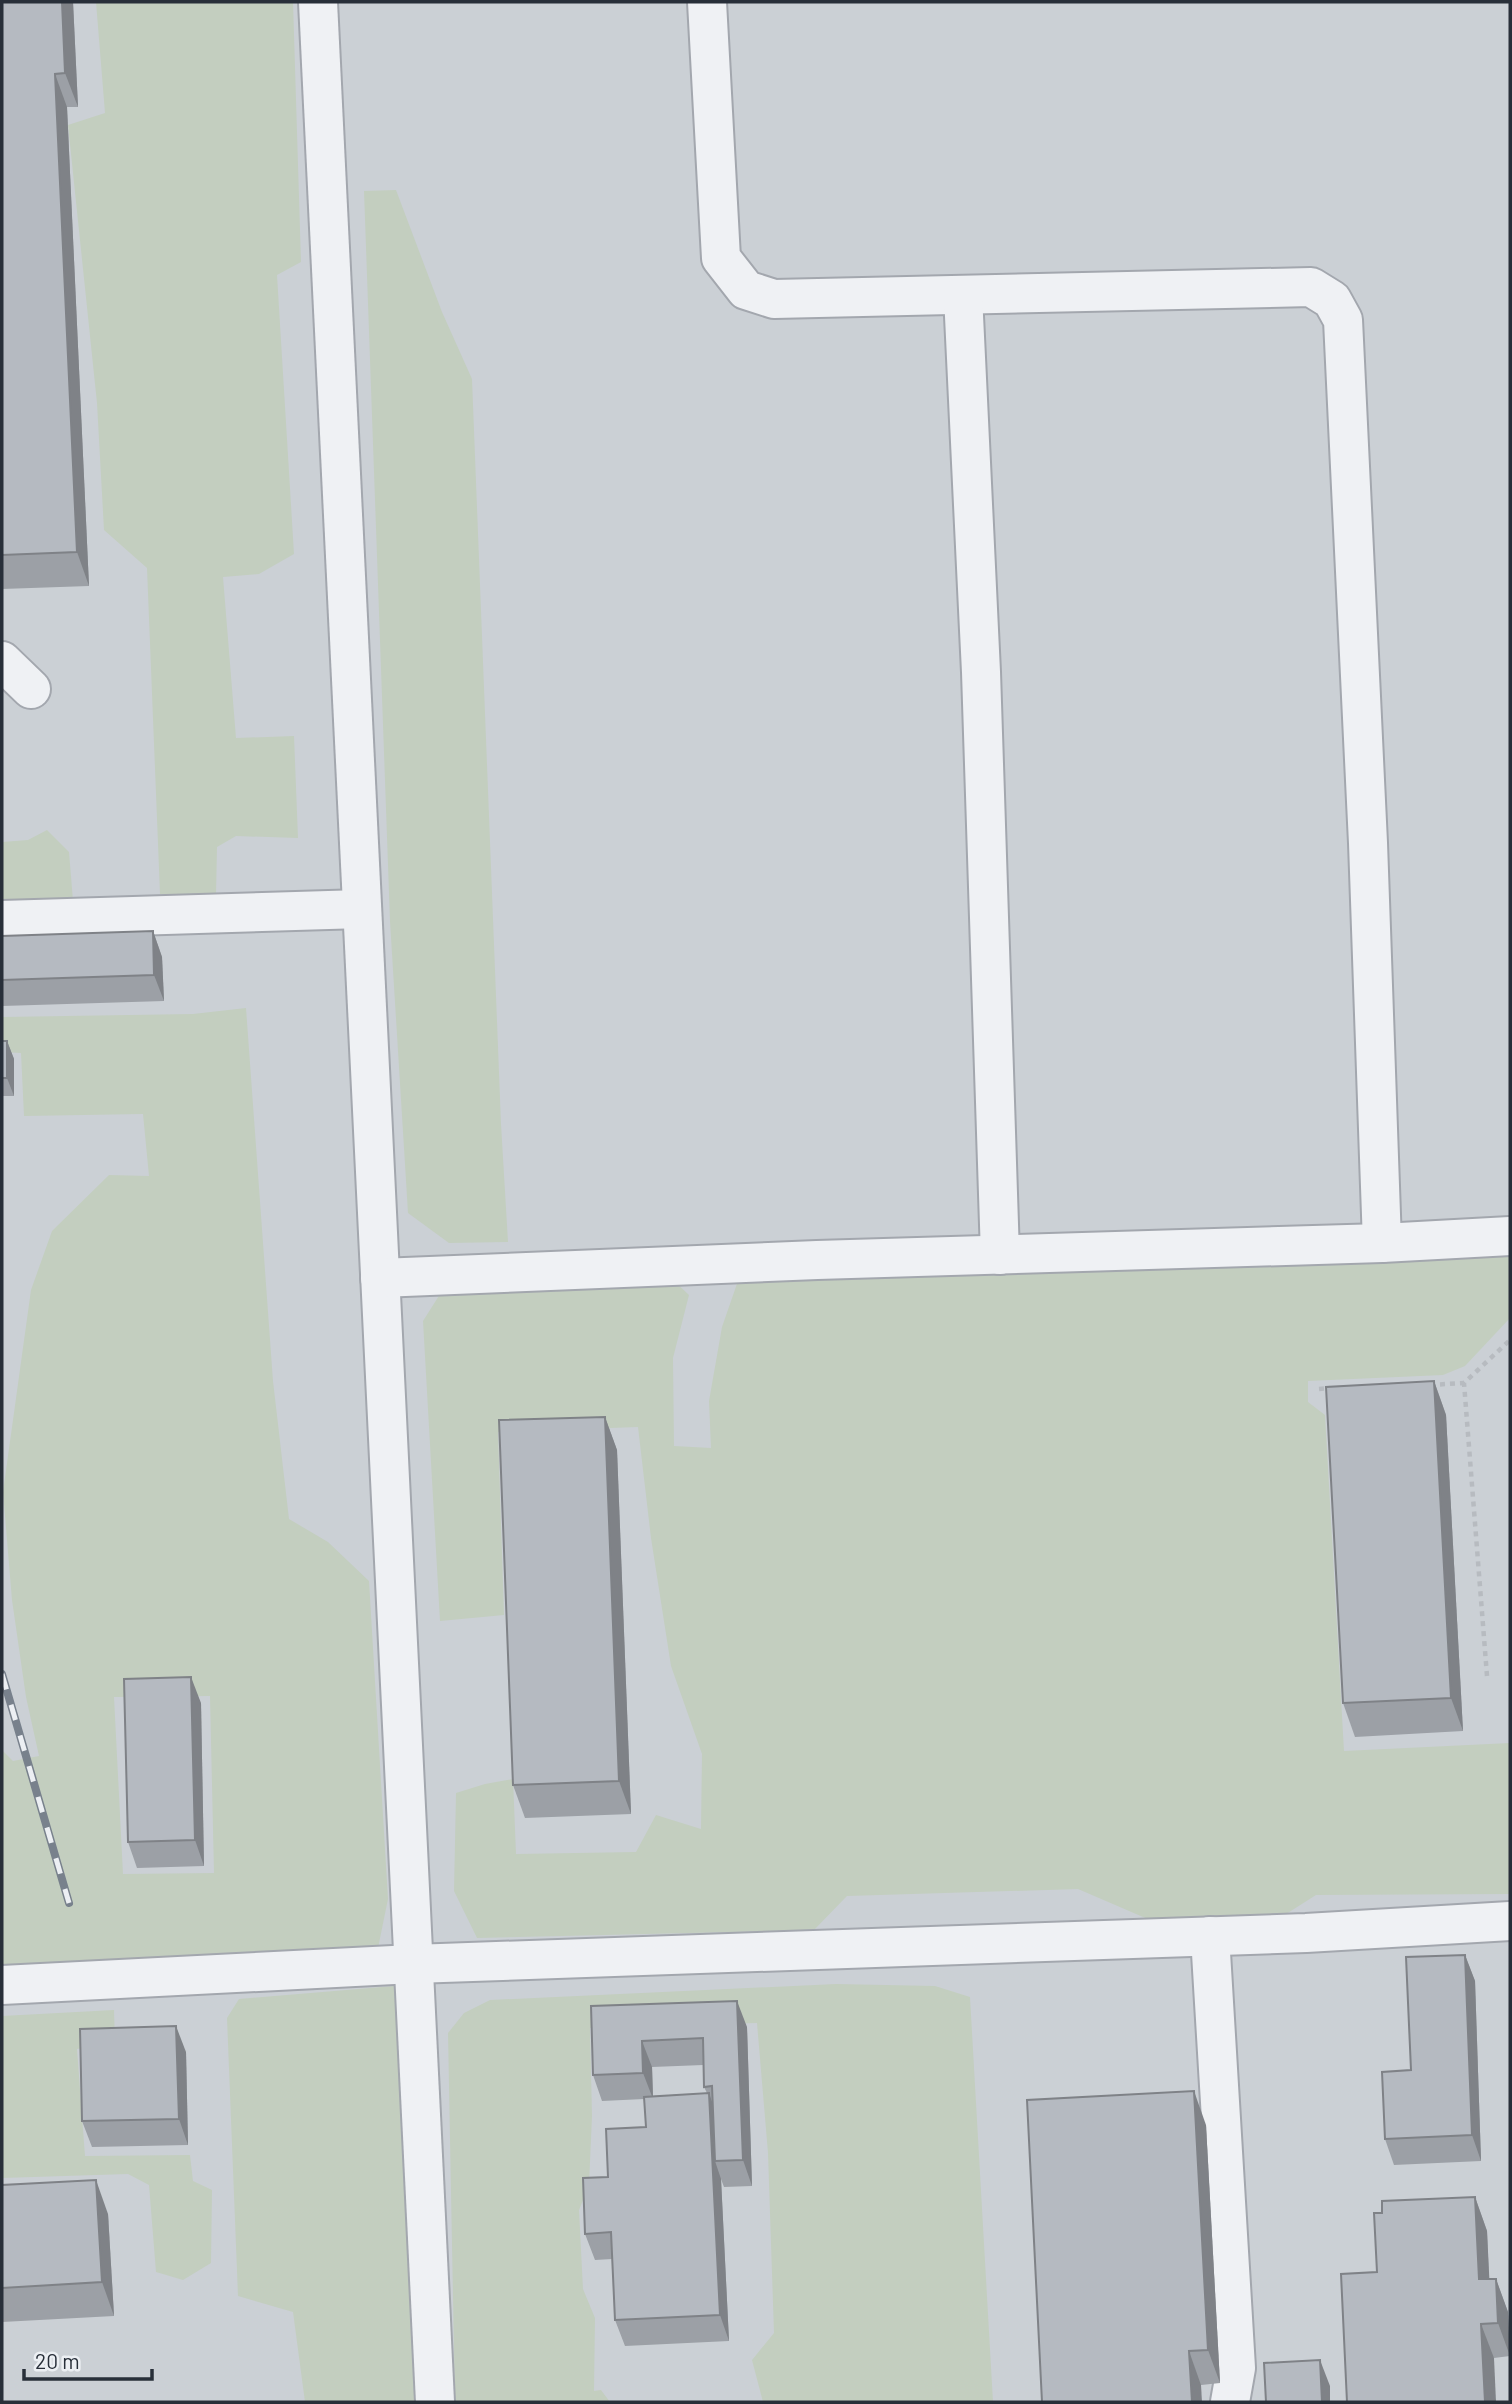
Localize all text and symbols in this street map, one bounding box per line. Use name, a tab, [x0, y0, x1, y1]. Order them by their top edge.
scale bar	[24, 2338, 152, 2382]
text: 20 m	[35, 2348, 80, 2373]

